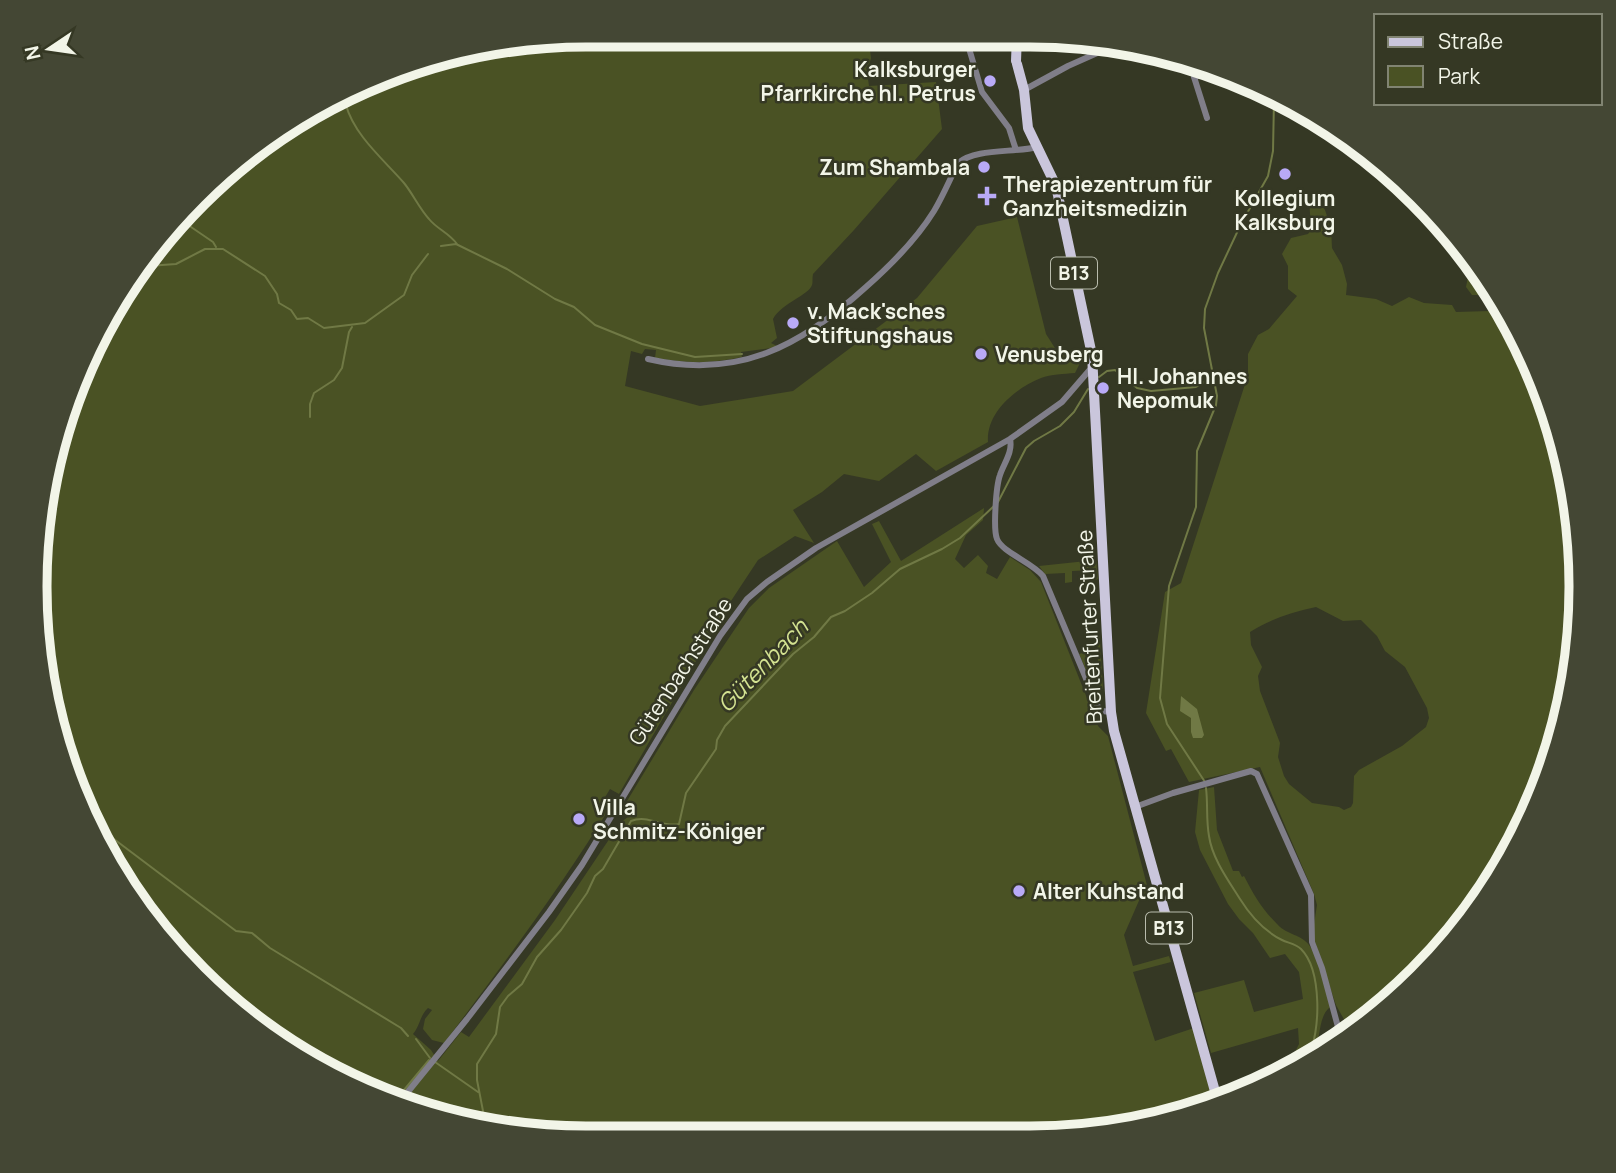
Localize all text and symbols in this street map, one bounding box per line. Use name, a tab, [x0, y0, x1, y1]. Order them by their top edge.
north arrow	[14, 14, 84, 84]
legend	[1374, 14, 1602, 105]
text: Straße	[1438, 27, 1503, 55]
text: N	[18, 43, 47, 62]
place label: Kalksburger Pfarrkirche hl. Petrus	[760, 55, 976, 107]
text: Park	[1438, 62, 1480, 90]
marker: Kalksburger Pfarrkirche hl. Petrus	[982, 73, 998, 89]
place label: Zum Shambala	[819, 153, 970, 181]
marker: Zum Shambala	[976, 159, 992, 175]
marker: Kollegium Kalksburg	[1277, 166, 1293, 182]
place label: Therapiezentrum für Ganzheitsmedizin	[1003, 170, 1212, 222]
place label: Kollegium Kalksburg	[1235, 184, 1336, 236]
marker: Therapiezentrum für Ganzheitsmedizin	[977, 186, 997, 206]
road number: B13	[1051, 258, 1097, 288]
place label: v. Mack'sches Stiftungshaus	[807, 297, 953, 349]
marker: v. Mack'sches Stiftungshaus	[785, 315, 801, 331]
place label: Venusberg	[995, 340, 1104, 368]
marker: Venusberg	[973, 346, 989, 362]
place label: Hl. Johannes Nepomuk	[1117, 362, 1247, 414]
marker: Hl. Johannes Nepomuk	[1095, 380, 1111, 396]
street label: Breitenfurter Straße	[1070, 529, 1108, 725]
street label: Gütenbachstraße	[622, 592, 738, 750]
water label: Gütenbach	[709, 610, 815, 719]
place label: Villa Schmitz-Königer	[593, 793, 765, 845]
marker: Villa Schmitz-Königer	[571, 811, 587, 827]
place label: Alter Kuhstand	[1033, 877, 1184, 905]
marker: Alter Kuhstand	[1011, 883, 1027, 899]
road number: B13	[1146, 912, 1192, 944]

